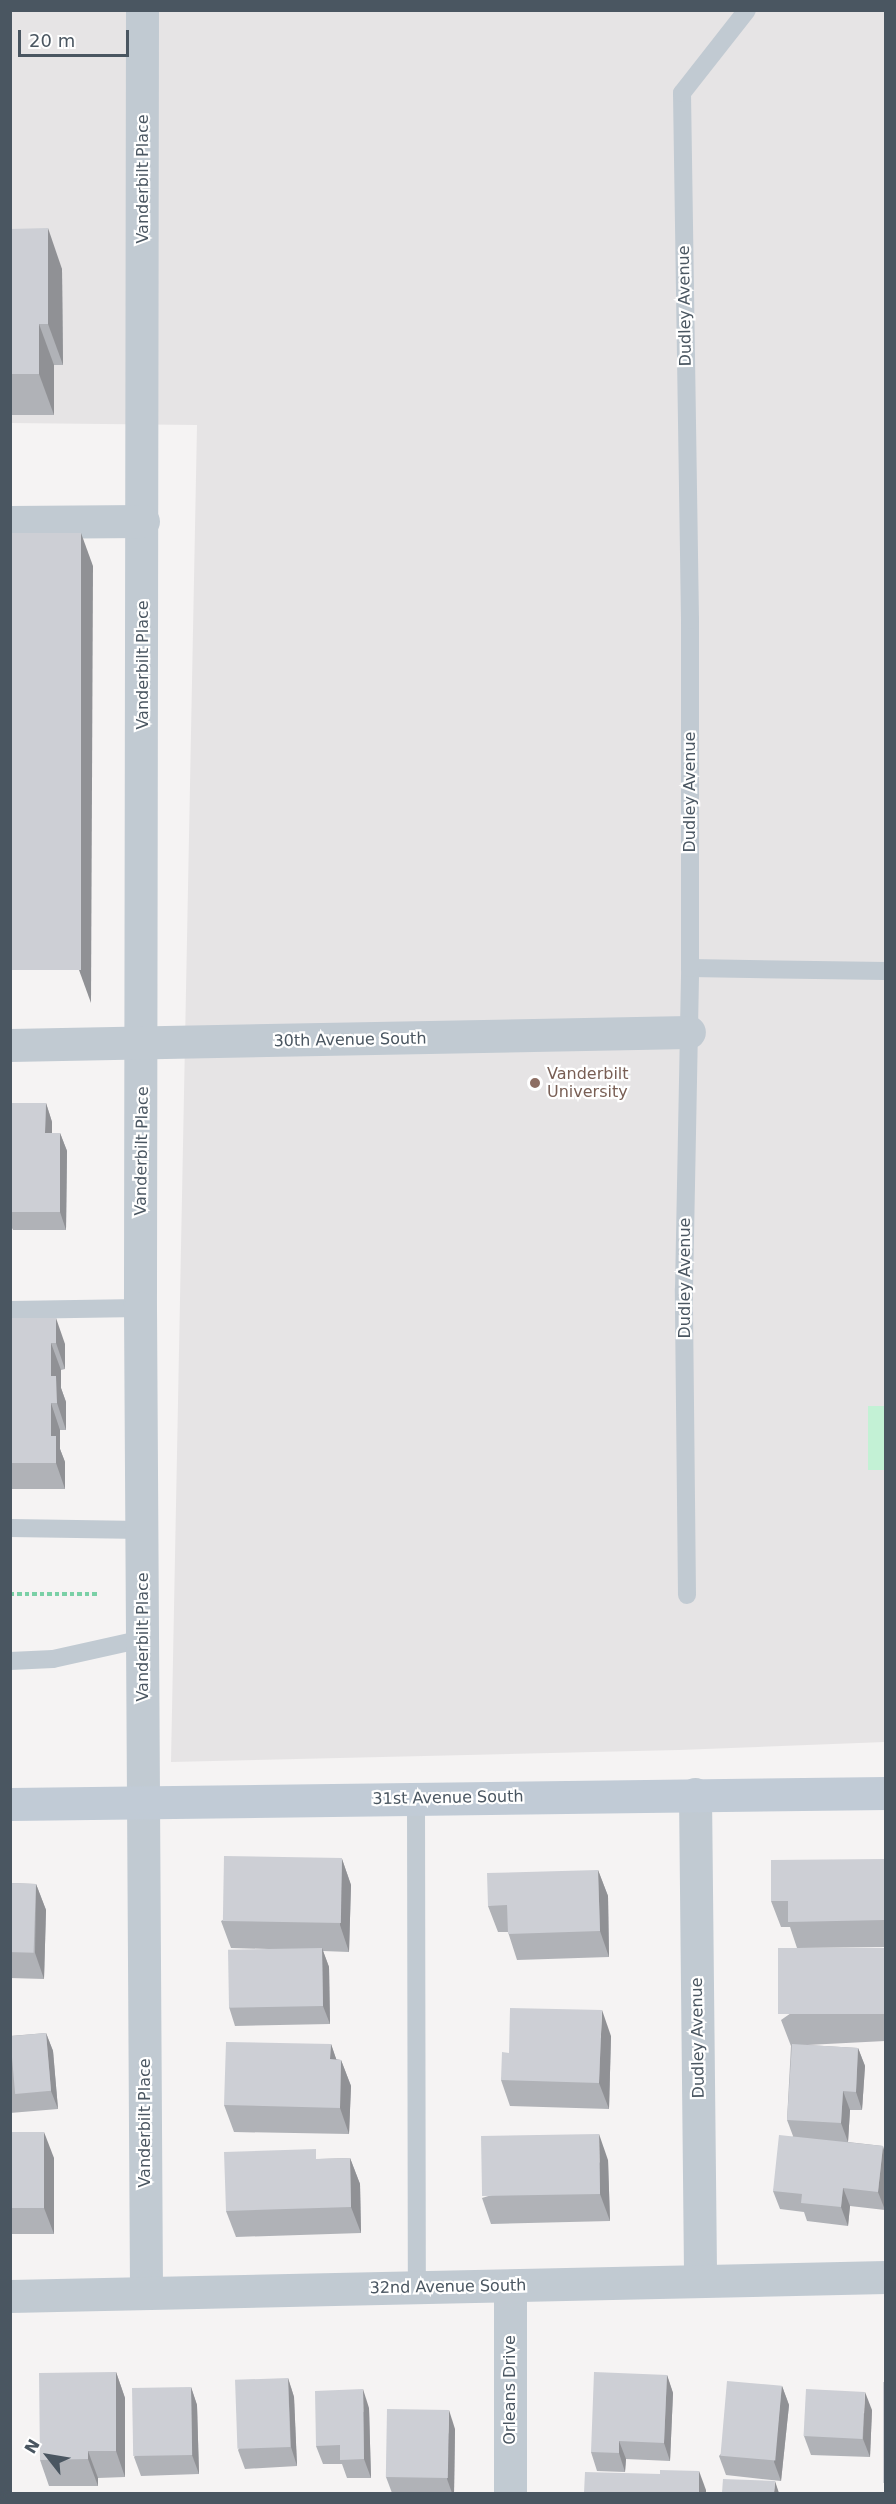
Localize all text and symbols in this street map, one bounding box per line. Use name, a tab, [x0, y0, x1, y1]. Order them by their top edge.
scale bar	[21, 18, 132, 56]
text: 20 m	[29, 30, 75, 51]
street label: Vanderbilt Place	[133, 114, 153, 244]
street label: Dudley Avenue	[674, 245, 696, 367]
street label: Vanderbilt Place	[133, 600, 153, 730]
street label: Dudley Avenue	[680, 732, 700, 852]
street label: 30th Avenue South	[273, 1029, 427, 1051]
place label: Vanderbilt University	[547, 1064, 629, 1102]
marker: Vanderbilt University	[528, 1076, 542, 1090]
street label: Vanderbilt Place	[131, 1086, 153, 1216]
street label: Dudley Avenue	[675, 1218, 695, 1338]
street label: Vanderbilt Place	[133, 1572, 153, 1702]
street label: 31st Avenue South	[372, 1787, 524, 1809]
street label: Dudley Avenue	[687, 1977, 709, 2099]
street label: Vanderbilt Place	[135, 2058, 155, 2188]
street label: 32nd Avenue South	[369, 2276, 527, 2298]
street label: Orleans Drive	[500, 2335, 520, 2445]
north arrow	[18, 2426, 78, 2486]
text: N	[21, 2436, 44, 2457]

